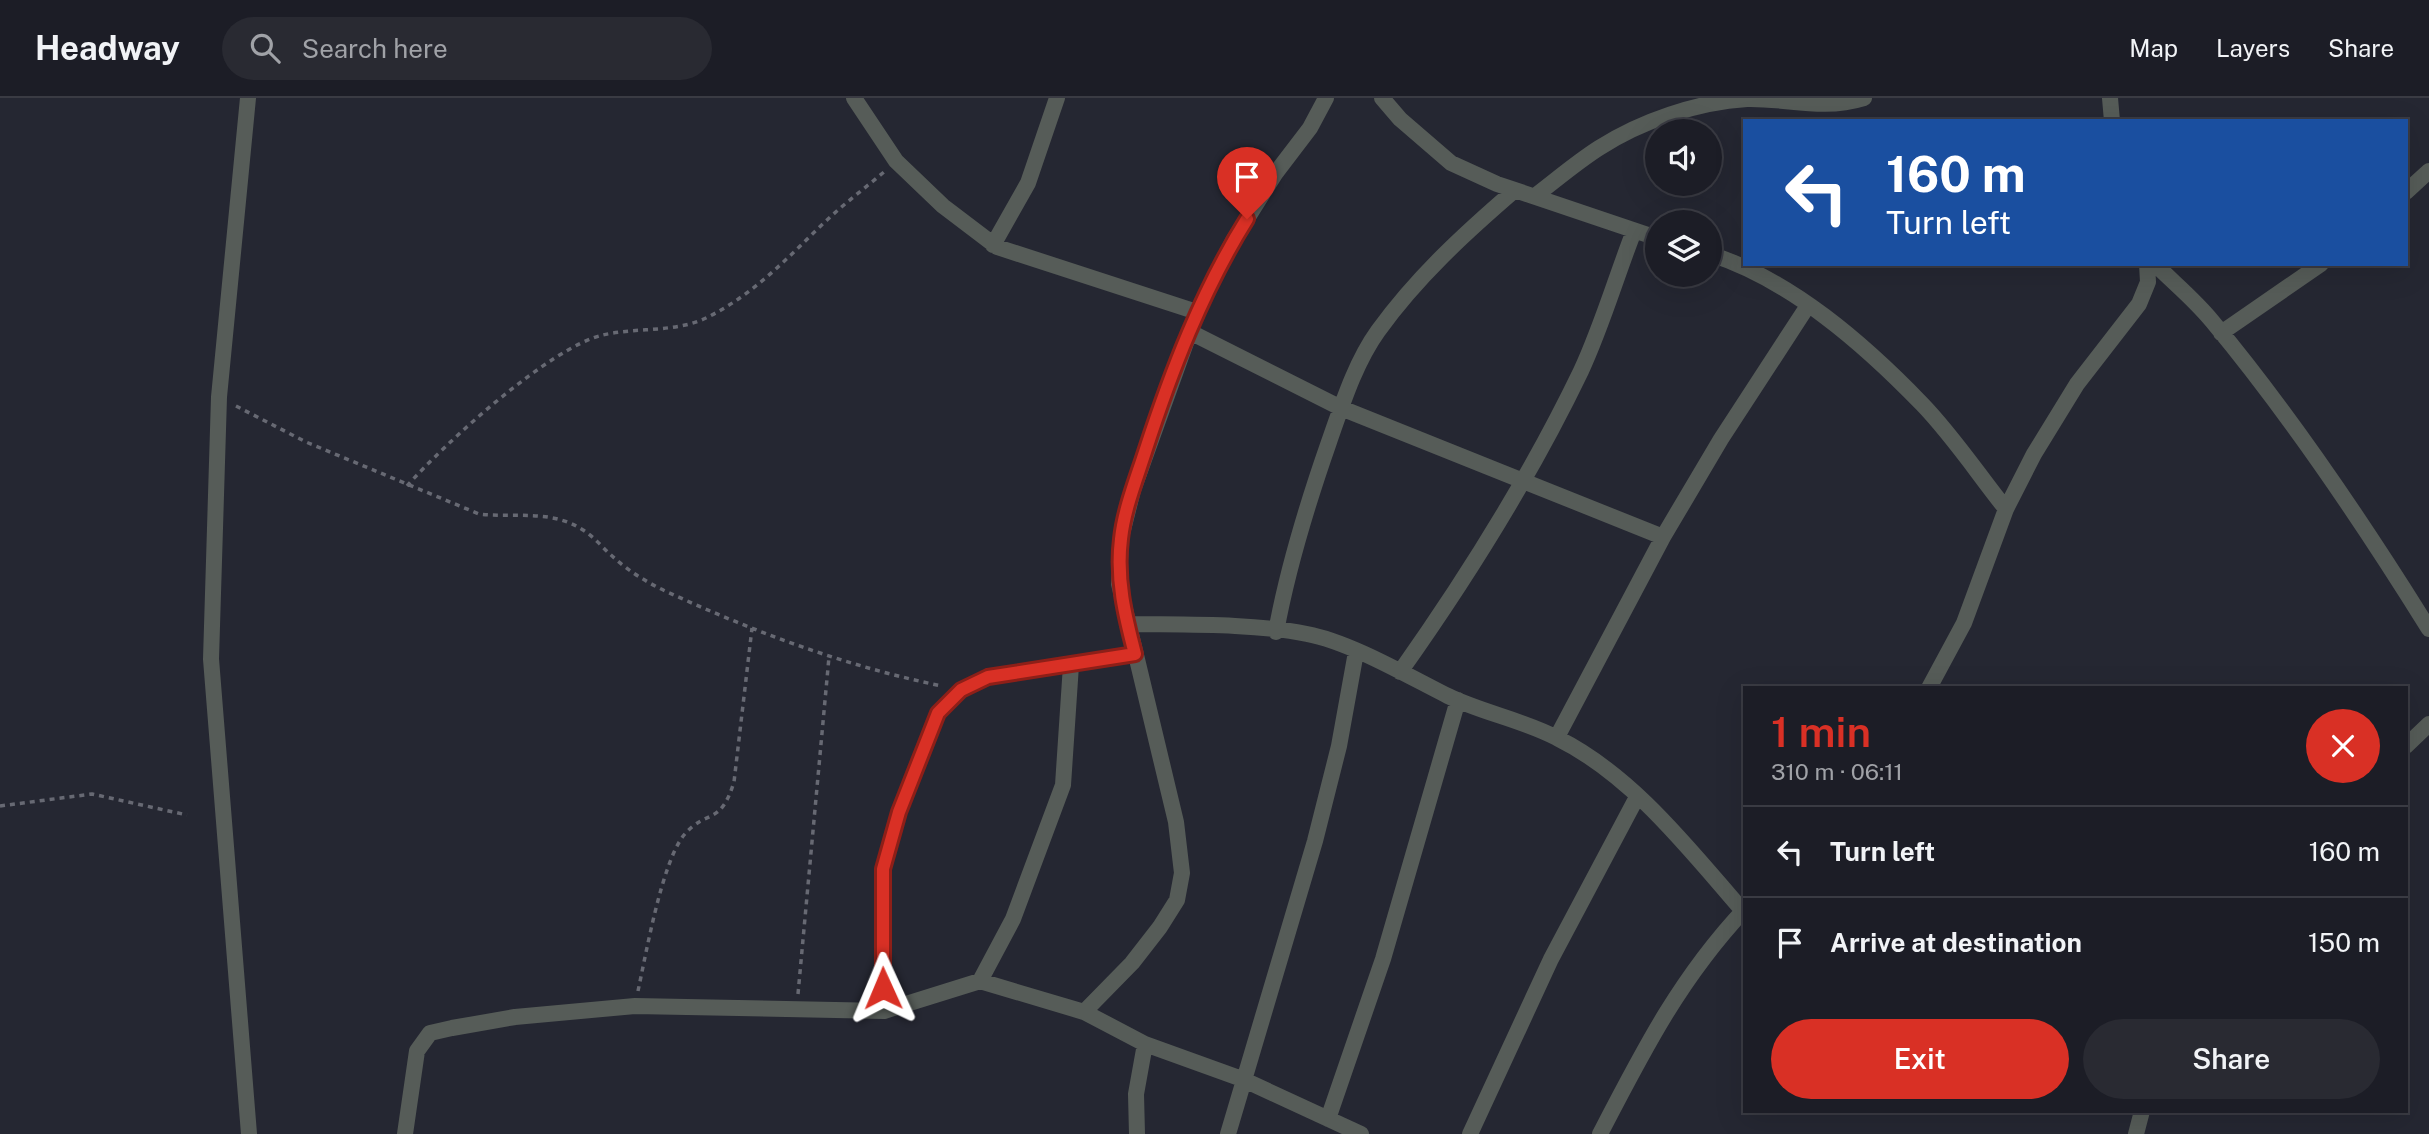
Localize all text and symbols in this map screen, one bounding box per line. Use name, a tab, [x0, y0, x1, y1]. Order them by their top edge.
search box	[222, 17, 712, 80]
text: Headway	[35, 29, 180, 67]
icon: search	[246, 29, 284, 67]
text: Search here	[302, 33, 448, 64]
text: Map	[2129, 34, 2178, 62]
text: Layers	[2216, 34, 2290, 62]
text: Share	[2328, 34, 2394, 62]
map controls	[1645, 119, 1722, 287]
button: sound	[1645, 119, 1722, 196]
text: 160 m	[1886, 145, 2026, 203]
pin	[1217, 147, 1277, 219]
icon: left	[1771, 147, 1862, 238]
icon: arrive	[1228, 158, 1266, 196]
text: Turn left	[1886, 204, 2011, 241]
button: layers	[1645, 210, 1722, 287]
text: 1 min	[1771, 707, 1871, 756]
button: close	[2306, 709, 2380, 783]
text: 310 m · 06:11	[1771, 758, 1903, 785]
icon: left	[1771, 833, 1809, 871]
text: Turn left	[1830, 836, 1935, 867]
text: 160 m	[2309, 836, 2380, 867]
icon: arrive	[1771, 924, 1809, 962]
text: Arrive at destination	[1830, 927, 2082, 958]
text: 150 m	[2308, 927, 2380, 958]
position arrow	[846, 951, 920, 1025]
button: Exit	[1771, 1019, 2069, 1099]
button: Share	[2083, 1019, 2380, 1099]

